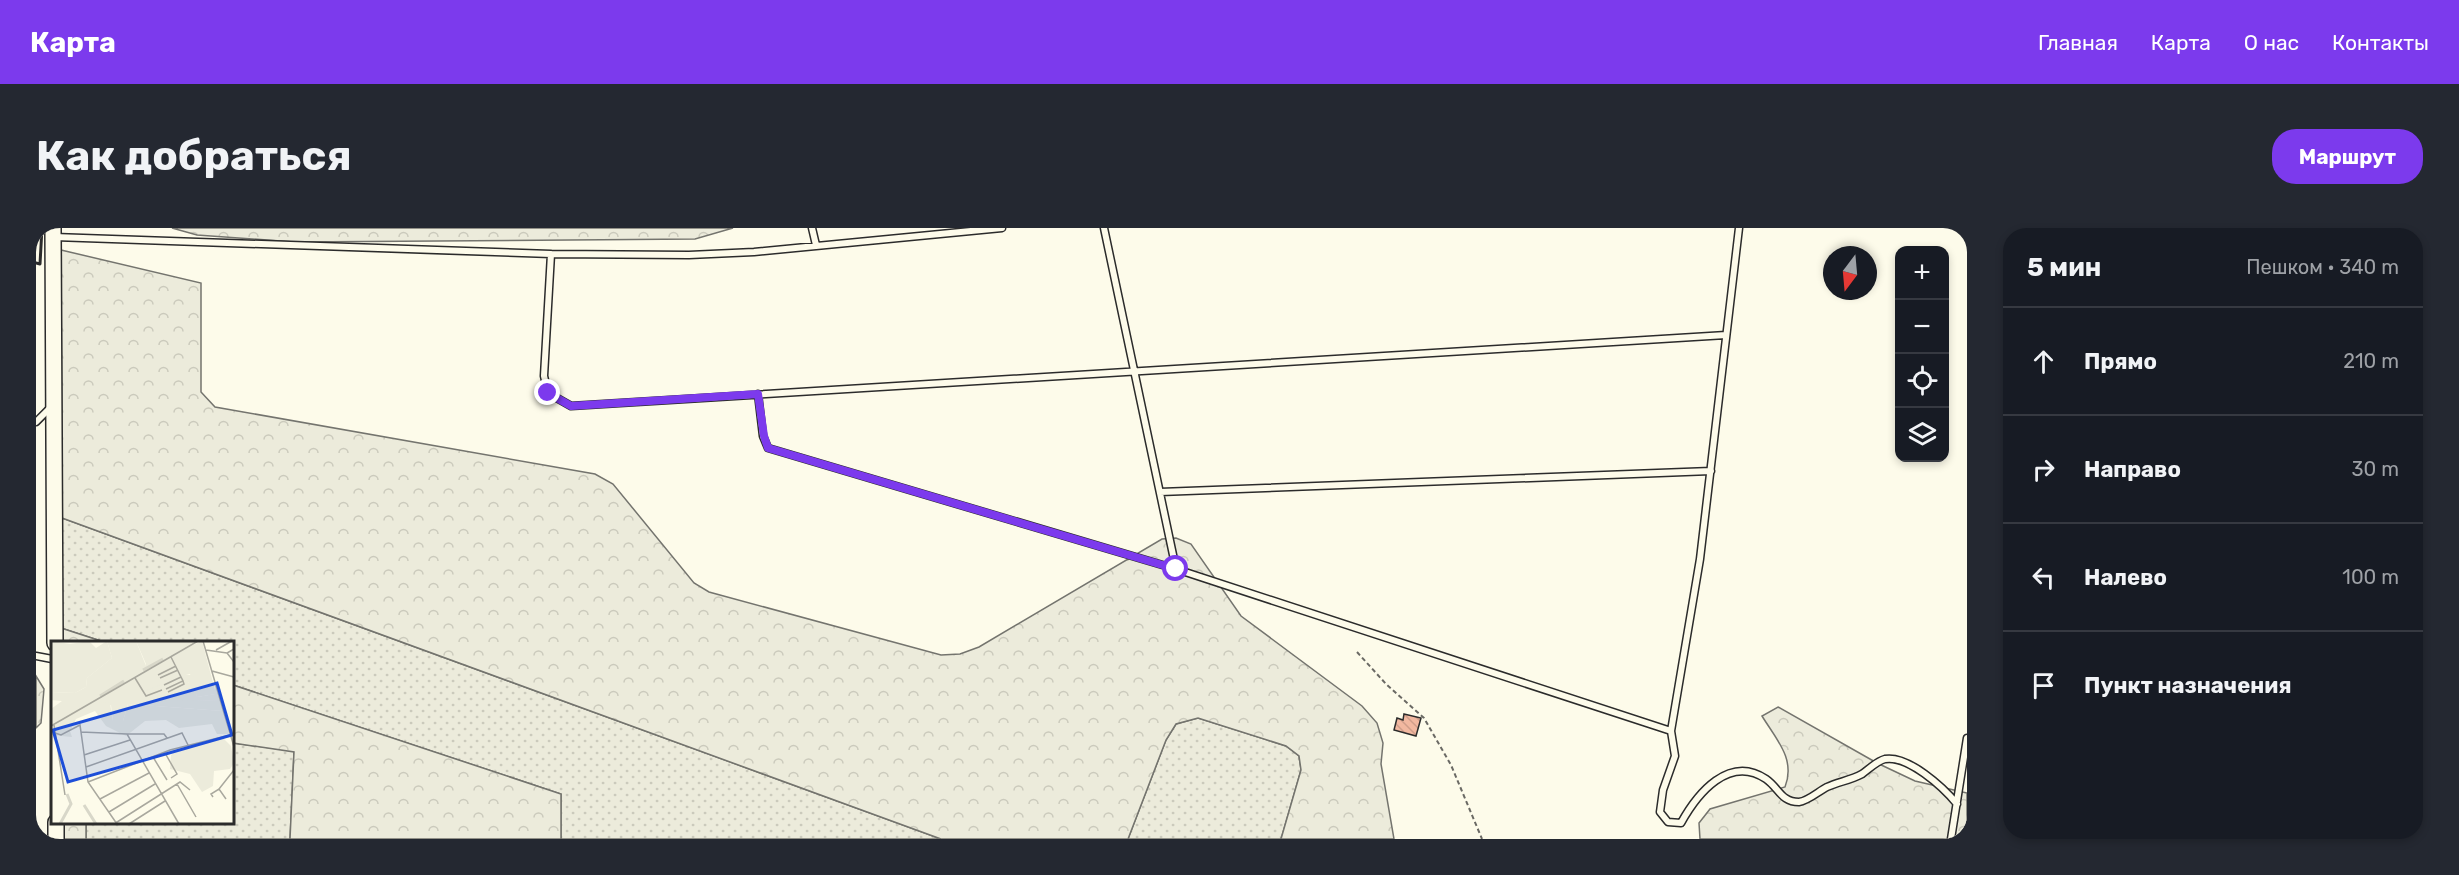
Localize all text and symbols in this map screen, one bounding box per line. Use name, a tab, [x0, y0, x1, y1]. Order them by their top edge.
text: Карта	[30, 26, 116, 59]
text: Главная	[2038, 30, 2118, 55]
text: Карта	[2151, 30, 2211, 55]
text: О нас	[2244, 30, 2299, 55]
text: Контакты	[2332, 30, 2429, 55]
button: Маршрут	[2272, 129, 2423, 184]
text: Как добраться	[36, 131, 352, 181]
north arrow	[1823, 246, 1877, 300]
map controls	[1895, 246, 1949, 462]
button: +	[1895, 246, 1949, 300]
text: 5 мин	[2027, 252, 2101, 283]
text: Пешком · 340 m	[2246, 255, 2399, 279]
button: −	[1895, 300, 1949, 354]
icon: ahead	[2027, 345, 2060, 378]
text: Прямо	[2084, 348, 2157, 375]
text: 210 m	[2343, 349, 2399, 373]
button: locate	[1895, 354, 1949, 408]
route end	[534, 379, 560, 405]
button: layers	[1895, 408, 1949, 462]
icon: right	[2027, 453, 2060, 486]
text: Направо	[2084, 456, 2181, 483]
text: 30 m	[2352, 457, 2399, 481]
route start	[1162, 555, 1188, 581]
icon: left	[2027, 561, 2060, 594]
text: Налево	[2084, 564, 2167, 591]
text: 100 m	[2342, 565, 2399, 589]
inset map	[51, 641, 234, 824]
icon: arrive	[2027, 669, 2060, 702]
text: Пункт назначения	[2084, 672, 2292, 699]

